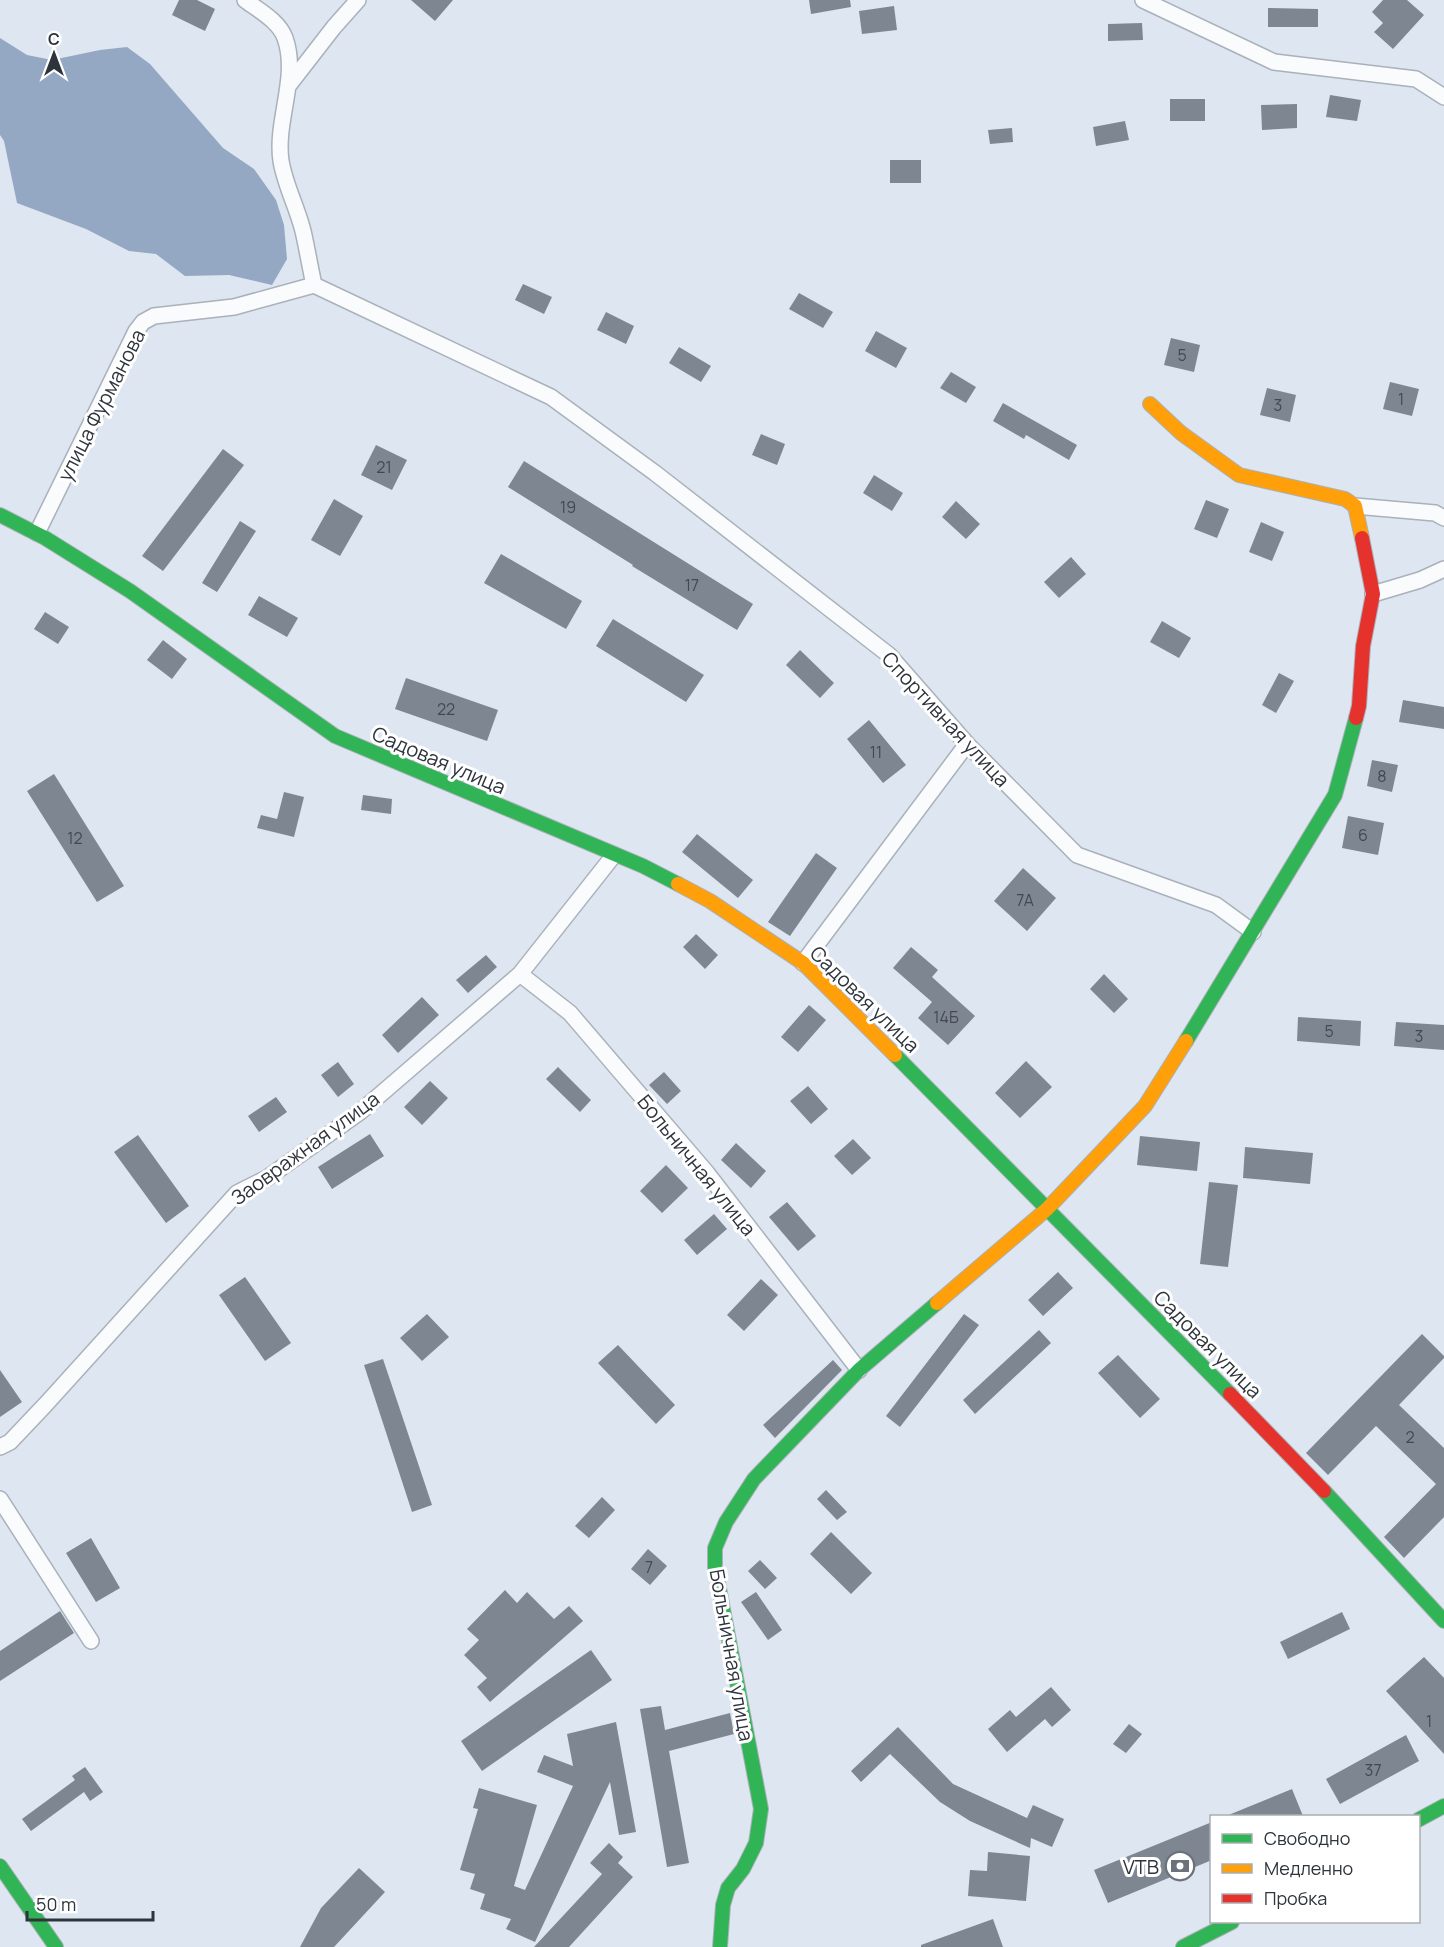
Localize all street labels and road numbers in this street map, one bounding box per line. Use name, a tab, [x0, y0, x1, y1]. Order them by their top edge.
street label: улица Фурманова	[51, 324, 151, 486]
street label: Спортивная улица	[876, 645, 1016, 793]
street label: Садовая улица	[368, 720, 510, 800]
street label: Садовая улица	[804, 940, 926, 1058]
street label: Заовражная улица	[225, 1085, 385, 1211]
street label: Больничная улица	[632, 1089, 762, 1241]
street label: Садовая улица	[1148, 1284, 1268, 1404]
street label: Больничная улица	[704, 1567, 760, 1743]

